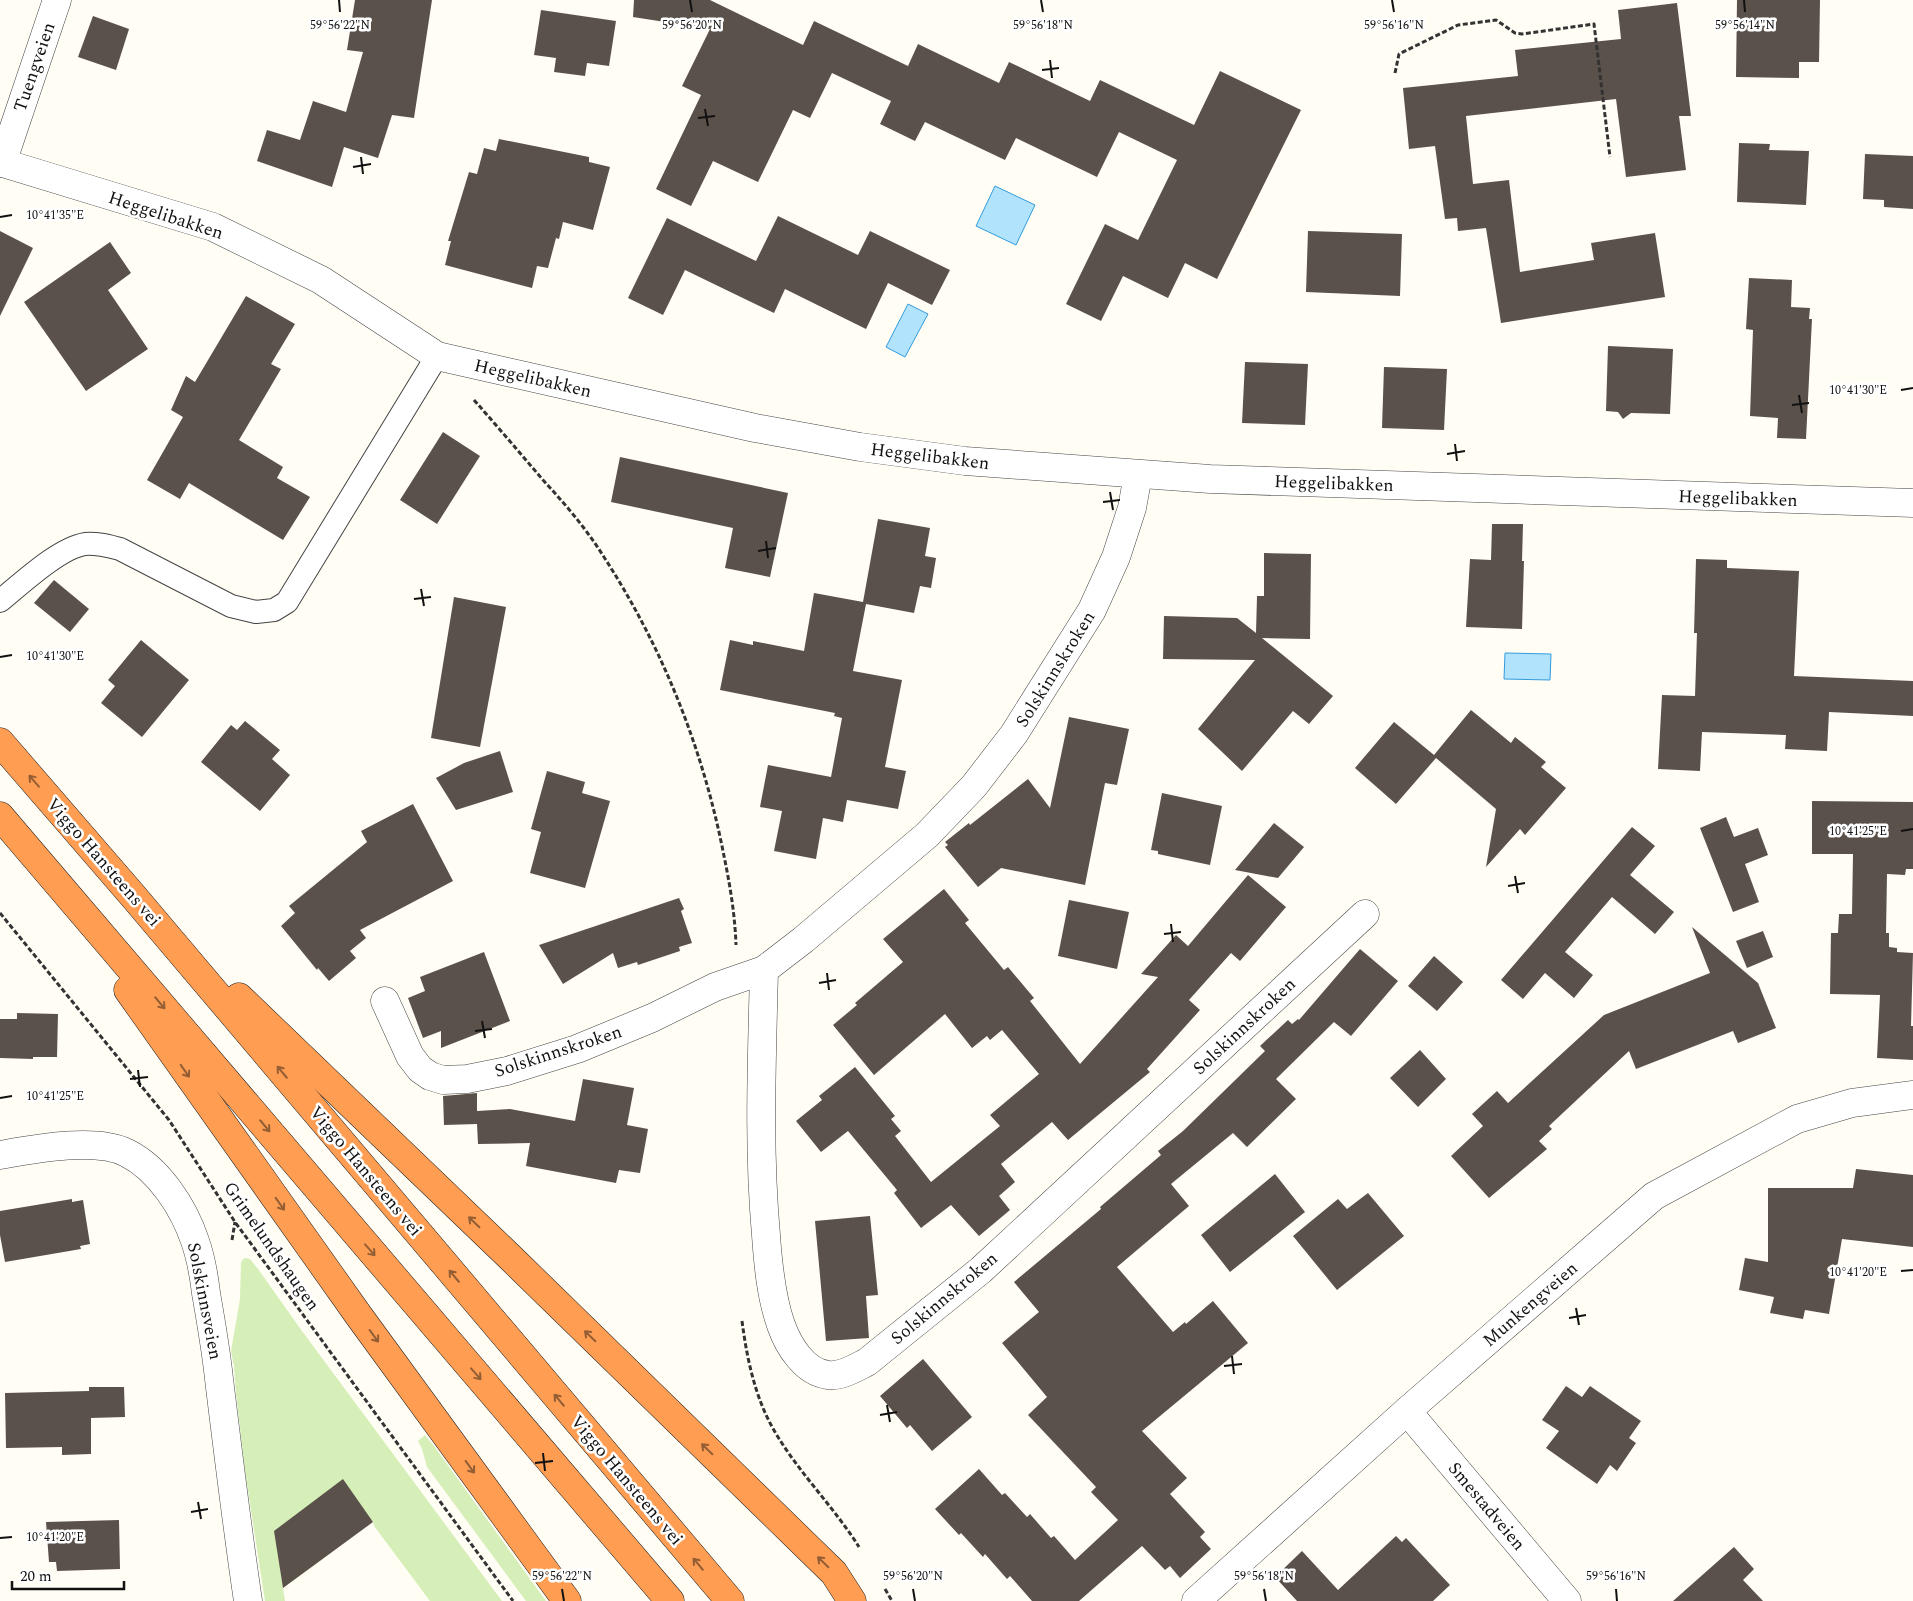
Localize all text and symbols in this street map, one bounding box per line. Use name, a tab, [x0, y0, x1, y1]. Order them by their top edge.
text: 59°56'22"N	[310, 16, 370, 35]
text: 59°56'20"N	[662, 16, 722, 35]
text: 59°56'18"N	[1013, 16, 1073, 35]
text: 59°56'16"N	[1364, 16, 1424, 35]
text: 59°56'14"N	[1715, 16, 1775, 35]
street label: Tuengveien	[7, 19, 62, 116]
street label: Heggelibakken	[105, 184, 227, 247]
text: 10°41'35"E	[26, 206, 84, 225]
street label: Heggelibakken	[472, 352, 594, 405]
text: 10°41'30"E	[1829, 381, 1887, 400]
street label: Heggelibakken	[869, 436, 991, 477]
street label: Heggelibakken	[1274, 468, 1394, 499]
street label: Heggelibakken	[1678, 483, 1798, 514]
street label: Solskinnskroken	[1009, 606, 1102, 733]
text: 10°41'30"E	[26, 647, 84, 666]
one-way arrow	[29, 775, 40, 788]
street label: Viggo Hansteens vei	[40, 792, 167, 933]
text: 10°41'25"E	[1829, 822, 1887, 841]
street label: Solskinnskroken	[1187, 971, 1302, 1081]
one-way arrow	[154, 996, 165, 1009]
street label: Solskinnskroken	[491, 1018, 625, 1085]
one-way arrow	[180, 1064, 191, 1077]
one-way arrow	[276, 1065, 287, 1078]
text: 10°41'25"E	[26, 1087, 84, 1106]
street label: Viggo Hansteens vei	[303, 1100, 428, 1243]
one-way arrow	[259, 1120, 271, 1133]
street label: Grimelundshaugen	[217, 1176, 326, 1317]
one-way arrow	[275, 1196, 285, 1210]
one-way arrow	[467, 1216, 480, 1228]
street label: Solskinnsveien	[180, 1240, 229, 1362]
one-way arrow	[365, 1243, 376, 1256]
street label: Solskinnskroken	[885, 1245, 1004, 1351]
street label: Munkengveien	[1477, 1255, 1584, 1353]
text: 10°41'20"E	[1829, 1263, 1887, 1282]
one-way arrow	[449, 1269, 460, 1282]
one-way arrow	[369, 1329, 379, 1343]
one-way arrow	[584, 1329, 596, 1342]
one-way arrow	[470, 1367, 482, 1380]
one-way arrow	[554, 1394, 565, 1407]
street label: Viggo Hansteens vei	[564, 1409, 689, 1552]
one-way arrow	[700, 1443, 713, 1455]
street label: Smestadveien	[1441, 1456, 1532, 1557]
one-way arrow	[465, 1460, 475, 1474]
text: 10°41'20"E	[26, 1528, 84, 1547]
one-way arrow	[817, 1556, 829, 1568]
scale bar	[12, 1558, 125, 1590]
one-way arrow	[693, 1558, 704, 1571]
text: 20 m	[20, 1565, 52, 1588]
text: 59°56'22"N	[532, 1567, 592, 1586]
text: 59°56'20"N	[883, 1567, 943, 1586]
text: 59°56'18"N	[1234, 1567, 1294, 1586]
text: 59°56'16"N	[1586, 1567, 1646, 1586]

